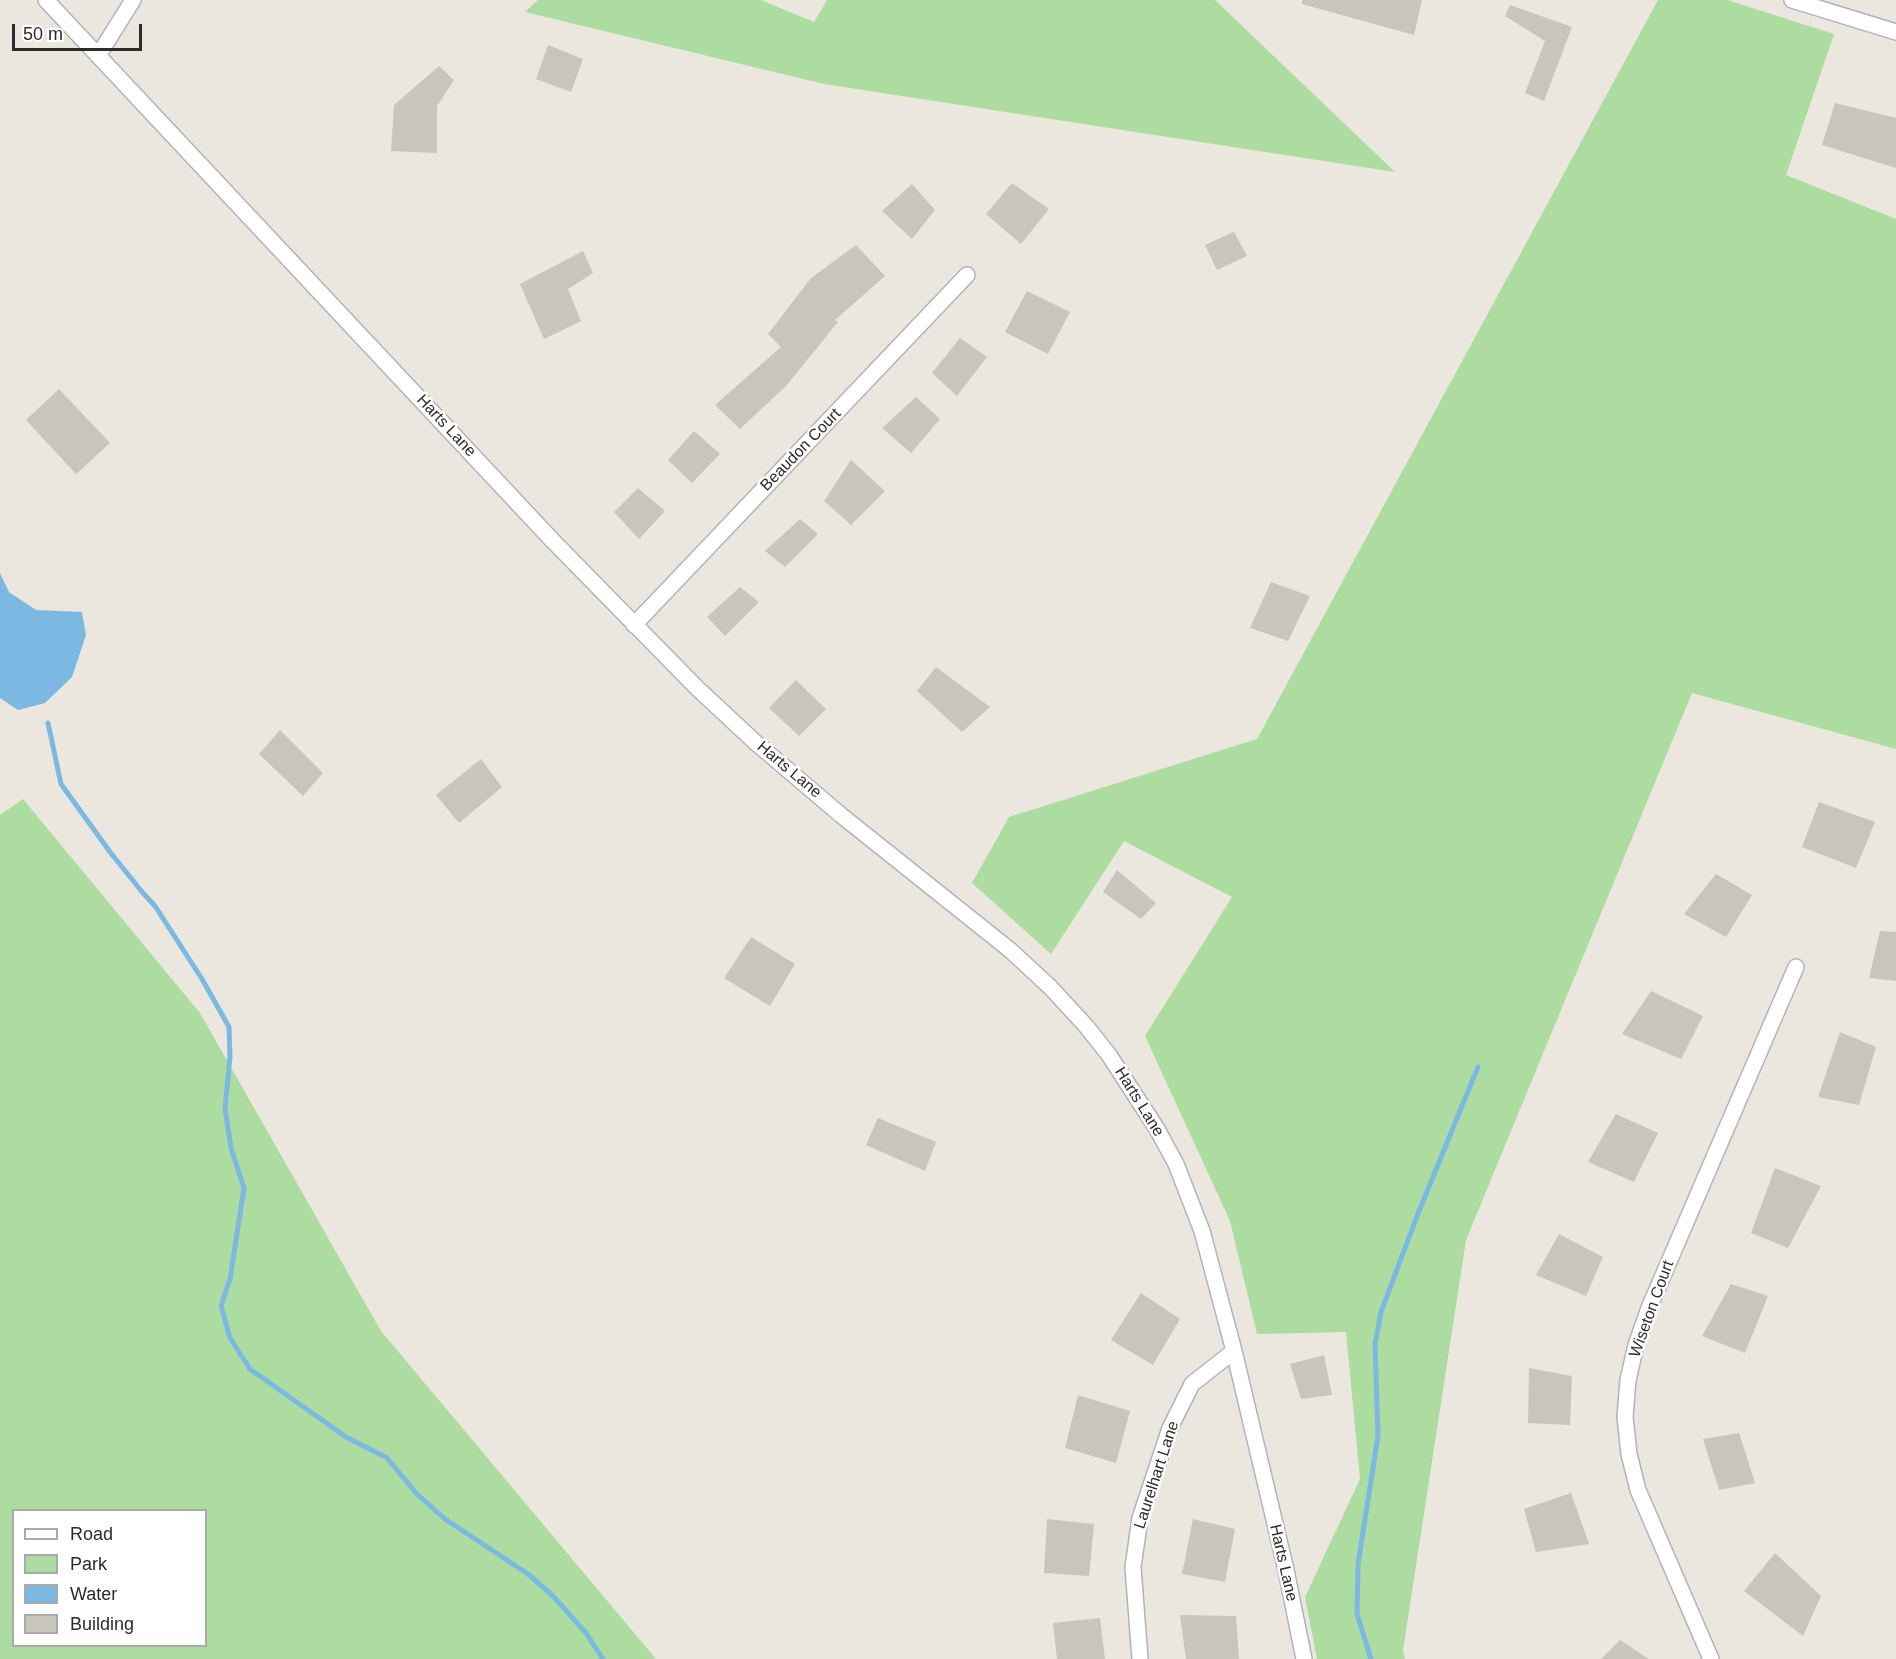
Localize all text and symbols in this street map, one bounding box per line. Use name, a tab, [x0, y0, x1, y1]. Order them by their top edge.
scale bar	[15, 12, 146, 50]
text: 50 m	[23, 24, 63, 44]
street label: Harts Lane	[412, 391, 480, 461]
street label: Beaudon Court	[757, 405, 845, 495]
street label: Harts Lane	[753, 737, 825, 803]
street label: Harts Lane	[1110, 1064, 1168, 1140]
street label: Wiseton Court	[1626, 1258, 1678, 1360]
street label: Laurelhart Lane	[1131, 1419, 1183, 1531]
legend	[12, 1509, 207, 1647]
street label: Harts Lane	[1265, 1523, 1301, 1603]
text: Road	[70, 1524, 113, 1544]
text: Park	[70, 1554, 107, 1574]
text: Water	[70, 1584, 117, 1604]
text: Building	[70, 1614, 134, 1634]

